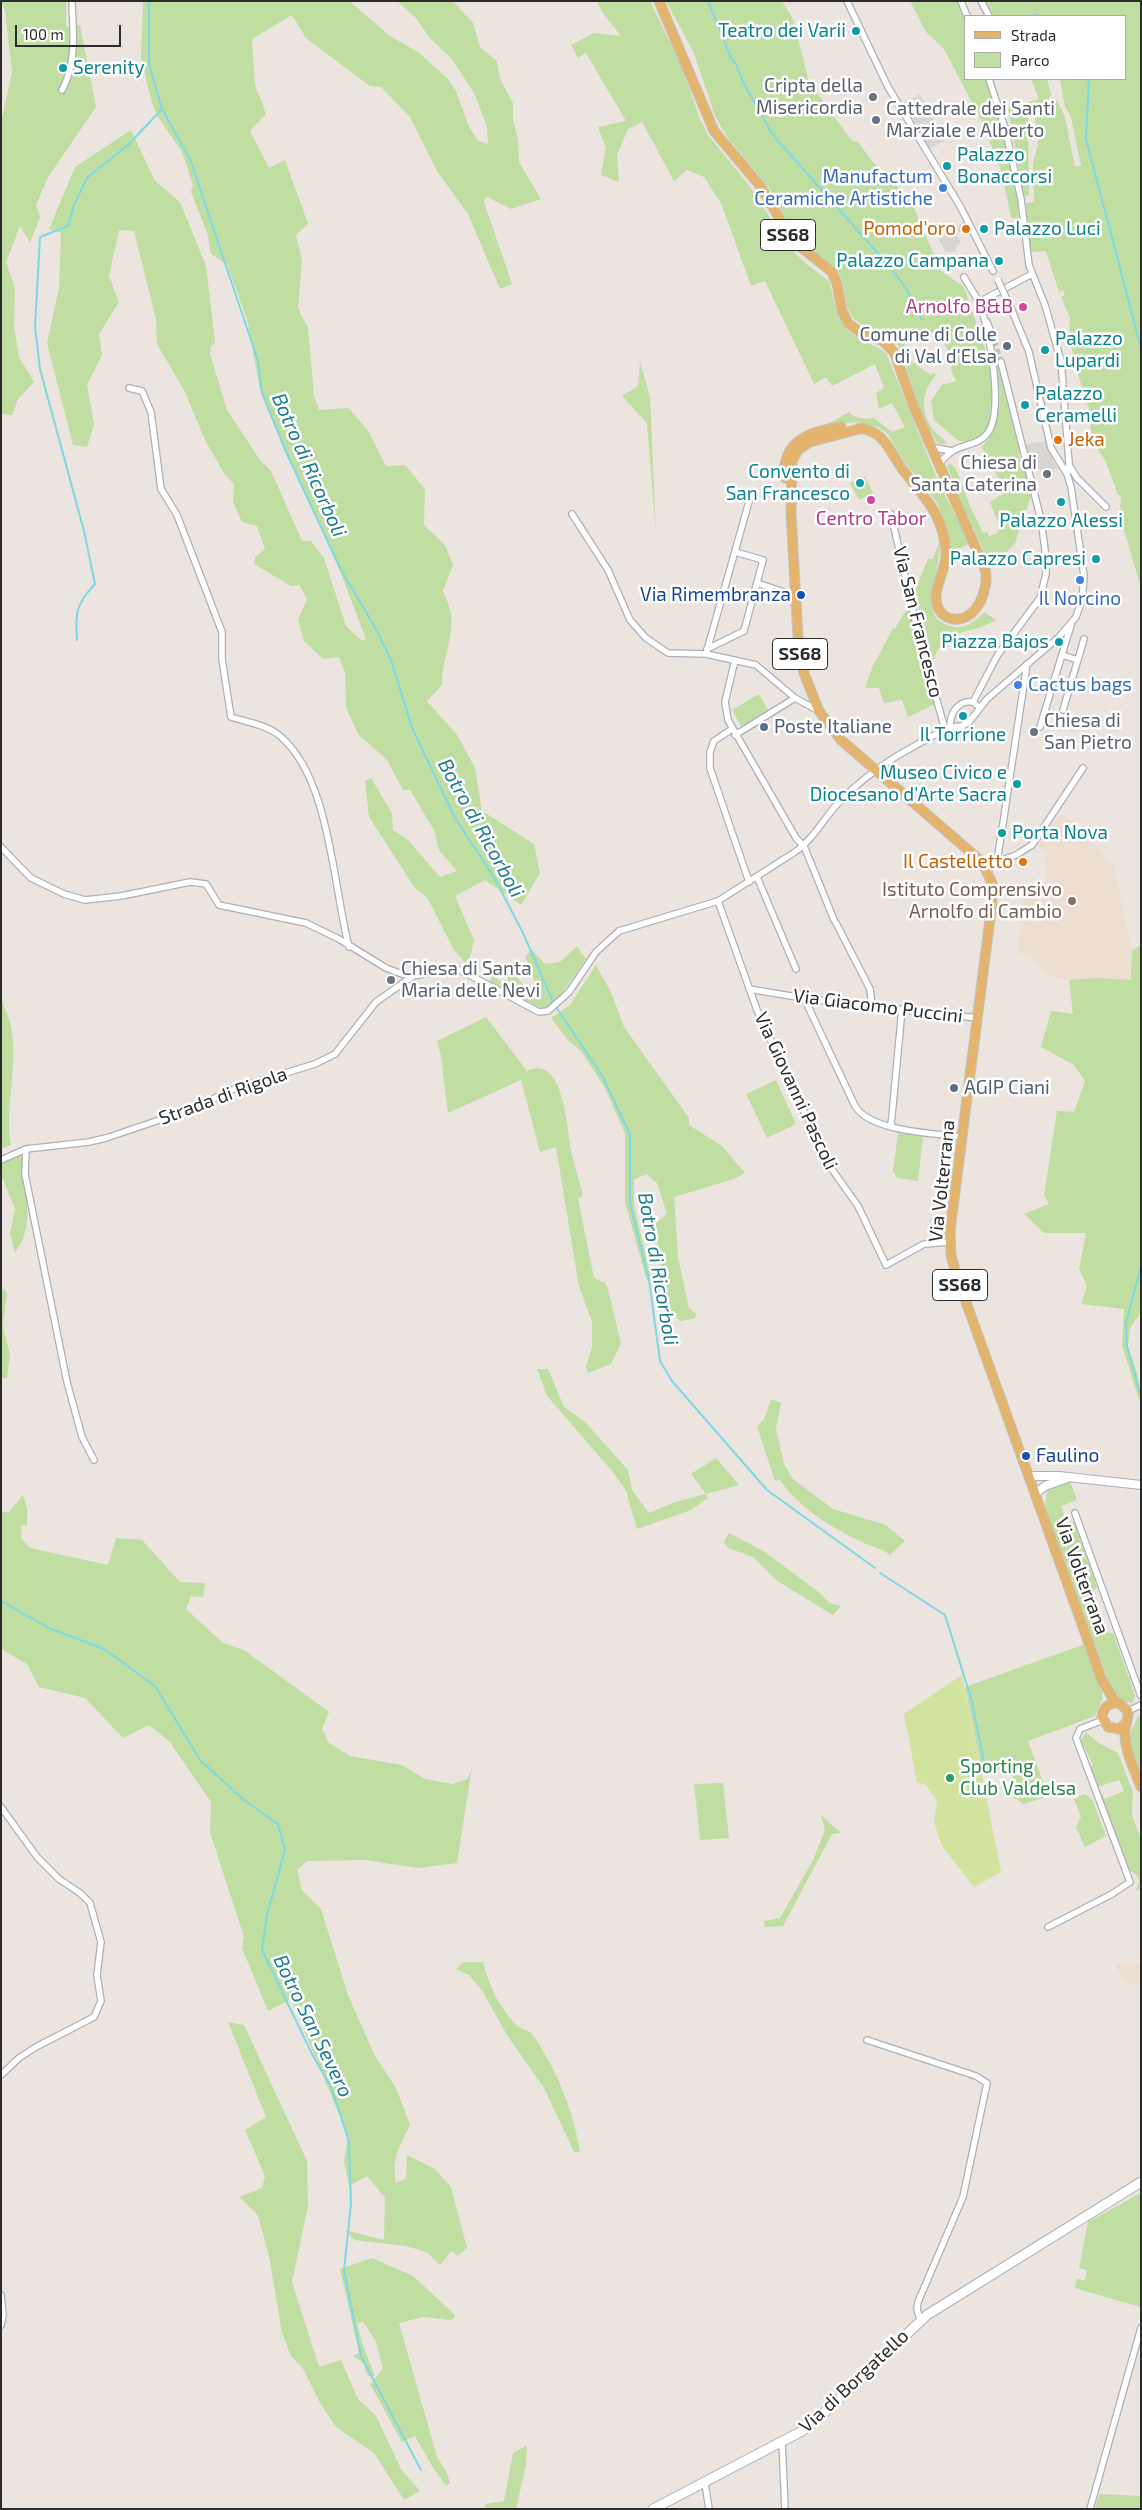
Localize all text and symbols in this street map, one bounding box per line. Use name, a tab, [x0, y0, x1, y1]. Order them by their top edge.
scale bar	[18, 15, 124, 47]
legend	[964, 15, 1127, 80]
place label: Teatro dei Varii	[718, 20, 846, 42]
text: 100 m	[23, 25, 64, 43]
marker: Teatro dei Varii	[850, 25, 862, 37]
text: Strada	[1011, 26, 1056, 44]
text: Parco	[1011, 51, 1050, 69]
place label: Serenity	[73, 57, 144, 79]
marker: Serenity	[57, 62, 69, 74]
place label: Cripta della Misericordia	[756, 75, 863, 119]
marker: Cripta della Misericordia	[867, 91, 879, 103]
place label: Cattedrale dei Santi Marziale e Alberto	[886, 98, 1055, 142]
marker: Cattedrale dei Santi Marziale e Alberto	[870, 114, 882, 126]
place label: Palazzo Bonaccorsi	[957, 144, 1052, 188]
marker: Palazzo Bonaccorsi	[941, 160, 953, 172]
place label: Manufactum Ceramiche Artistiche	[754, 166, 933, 210]
marker: Manufactum Ceramiche Artistiche	[937, 182, 949, 194]
place label: Pomod'oro	[863, 218, 956, 240]
place label: Palazzo Luci	[994, 218, 1101, 240]
road number: SS68	[760, 220, 816, 250]
marker: Pomod'oro	[960, 223, 972, 235]
marker: Palazzo Luci	[978, 223, 990, 235]
place label: Palazzo Campana	[836, 250, 989, 272]
marker: Palazzo Campana	[993, 255, 1005, 267]
place label: Arnolfo B&B	[906, 296, 1013, 318]
marker: Arnolfo B&B	[1017, 301, 1029, 313]
place label: Comune di Colle di Val d'Elsa	[859, 324, 997, 368]
place label: Palazzo Lupardi	[1055, 328, 1123, 372]
marker: Comune di Colle di Val d'Elsa	[1001, 340, 1013, 352]
marker: Palazzo Lupardi	[1039, 344, 1051, 356]
place label: Palazzo Ceramelli	[1035, 383, 1117, 427]
water label: Botro di Ricorboli	[267, 389, 351, 541]
marker: Palazzo Ceramelli	[1019, 399, 1031, 411]
place label: Jeka	[1068, 429, 1105, 451]
marker: Jeka	[1052, 434, 1064, 446]
place label: Chiesa di Santa Caterina	[910, 452, 1037, 496]
place label: Convento di San Francesco	[726, 461, 850, 505]
marker: Chiesa di Santa Caterina	[1041, 468, 1053, 480]
marker: Convento di San Francesco	[854, 477, 866, 489]
marker: Centro Tabor	[865, 494, 877, 506]
marker: Palazzo Alessi	[1055, 496, 1067, 508]
place label: Centro Tabor	[816, 508, 926, 530]
place label: Palazzo Alessi	[999, 510, 1123, 532]
street label: Via San Francesco	[888, 544, 948, 700]
place label: Palazzo Capresi	[950, 548, 1086, 570]
marker: Palazzo Capresi	[1090, 553, 1102, 565]
marker: Il Norcino	[1074, 574, 1086, 586]
place label: Via Rimembranza	[640, 584, 791, 606]
place label: Il Norcino	[1039, 588, 1121, 610]
marker: Via Rimembranza	[795, 589, 807, 601]
place label: Piazza Bajos	[941, 631, 1049, 653]
marker: Piazza Bajos	[1053, 636, 1065, 648]
road number: SS68	[772, 639, 828, 670]
place label: Cactus bags	[1028, 674, 1132, 696]
marker: Cactus bags	[1012, 679, 1024, 691]
marker: Il Torrione	[957, 710, 969, 722]
place label: Chiesa di San Pietro	[1044, 710, 1132, 754]
place label: Poste Italiane	[774, 716, 892, 738]
marker: Poste Italiane	[758, 721, 770, 733]
place label: Il Torrione	[920, 724, 1006, 746]
marker: Chiesa di San Pietro	[1028, 726, 1040, 738]
water label: Botro di Ricorboli	[433, 754, 529, 902]
place label: Museo Civico e Diocesano d'Arte Sacra	[810, 762, 1007, 806]
marker: Museo Civico e Diocesano d'Arte Sacra	[1011, 778, 1023, 790]
place label: Porta Nova	[1012, 822, 1108, 844]
marker: Porta Nova	[996, 827, 1008, 839]
place label: Il Castelletto	[903, 851, 1013, 873]
marker: Il Castelletto	[1017, 856, 1029, 868]
place label: Istituto Comprensivo Arnolfo di Cambio	[882, 879, 1062, 923]
marker: Istituto Comprensivo Arnolfo di Cambio	[1066, 895, 1078, 907]
place label: Chiesa di Santa Maria delle Nevi	[401, 958, 540, 1002]
marker: Chiesa di Santa Maria delle Nevi	[385, 974, 397, 986]
street label: Via Giacomo Puccini	[792, 984, 964, 1028]
street label: Via Giovanni Pascoli	[749, 1009, 843, 1173]
street label: Strada di Rigola	[156, 1062, 290, 1130]
place label: AGIP Ciani	[964, 1077, 1050, 1099]
marker: AGIP Ciani	[948, 1082, 960, 1094]
street label: Via Volterrana	[924, 1119, 960, 1243]
water label: Botro di Ricorboli	[633, 1191, 683, 1347]
road number: SS68	[932, 1270, 988, 1300]
place label: Faulino	[1036, 1445, 1099, 1467]
marker: Faulino	[1020, 1450, 1032, 1462]
street label: Via Volterrana	[1050, 1514, 1114, 1638]
place label: Sporting Club Valdelsa	[960, 1756, 1076, 1800]
marker: Sporting Club Valdelsa	[944, 1772, 956, 1784]
water label: Botro San Severo	[268, 1951, 358, 2101]
street label: Via di Borgatello	[795, 2324, 913, 2438]

